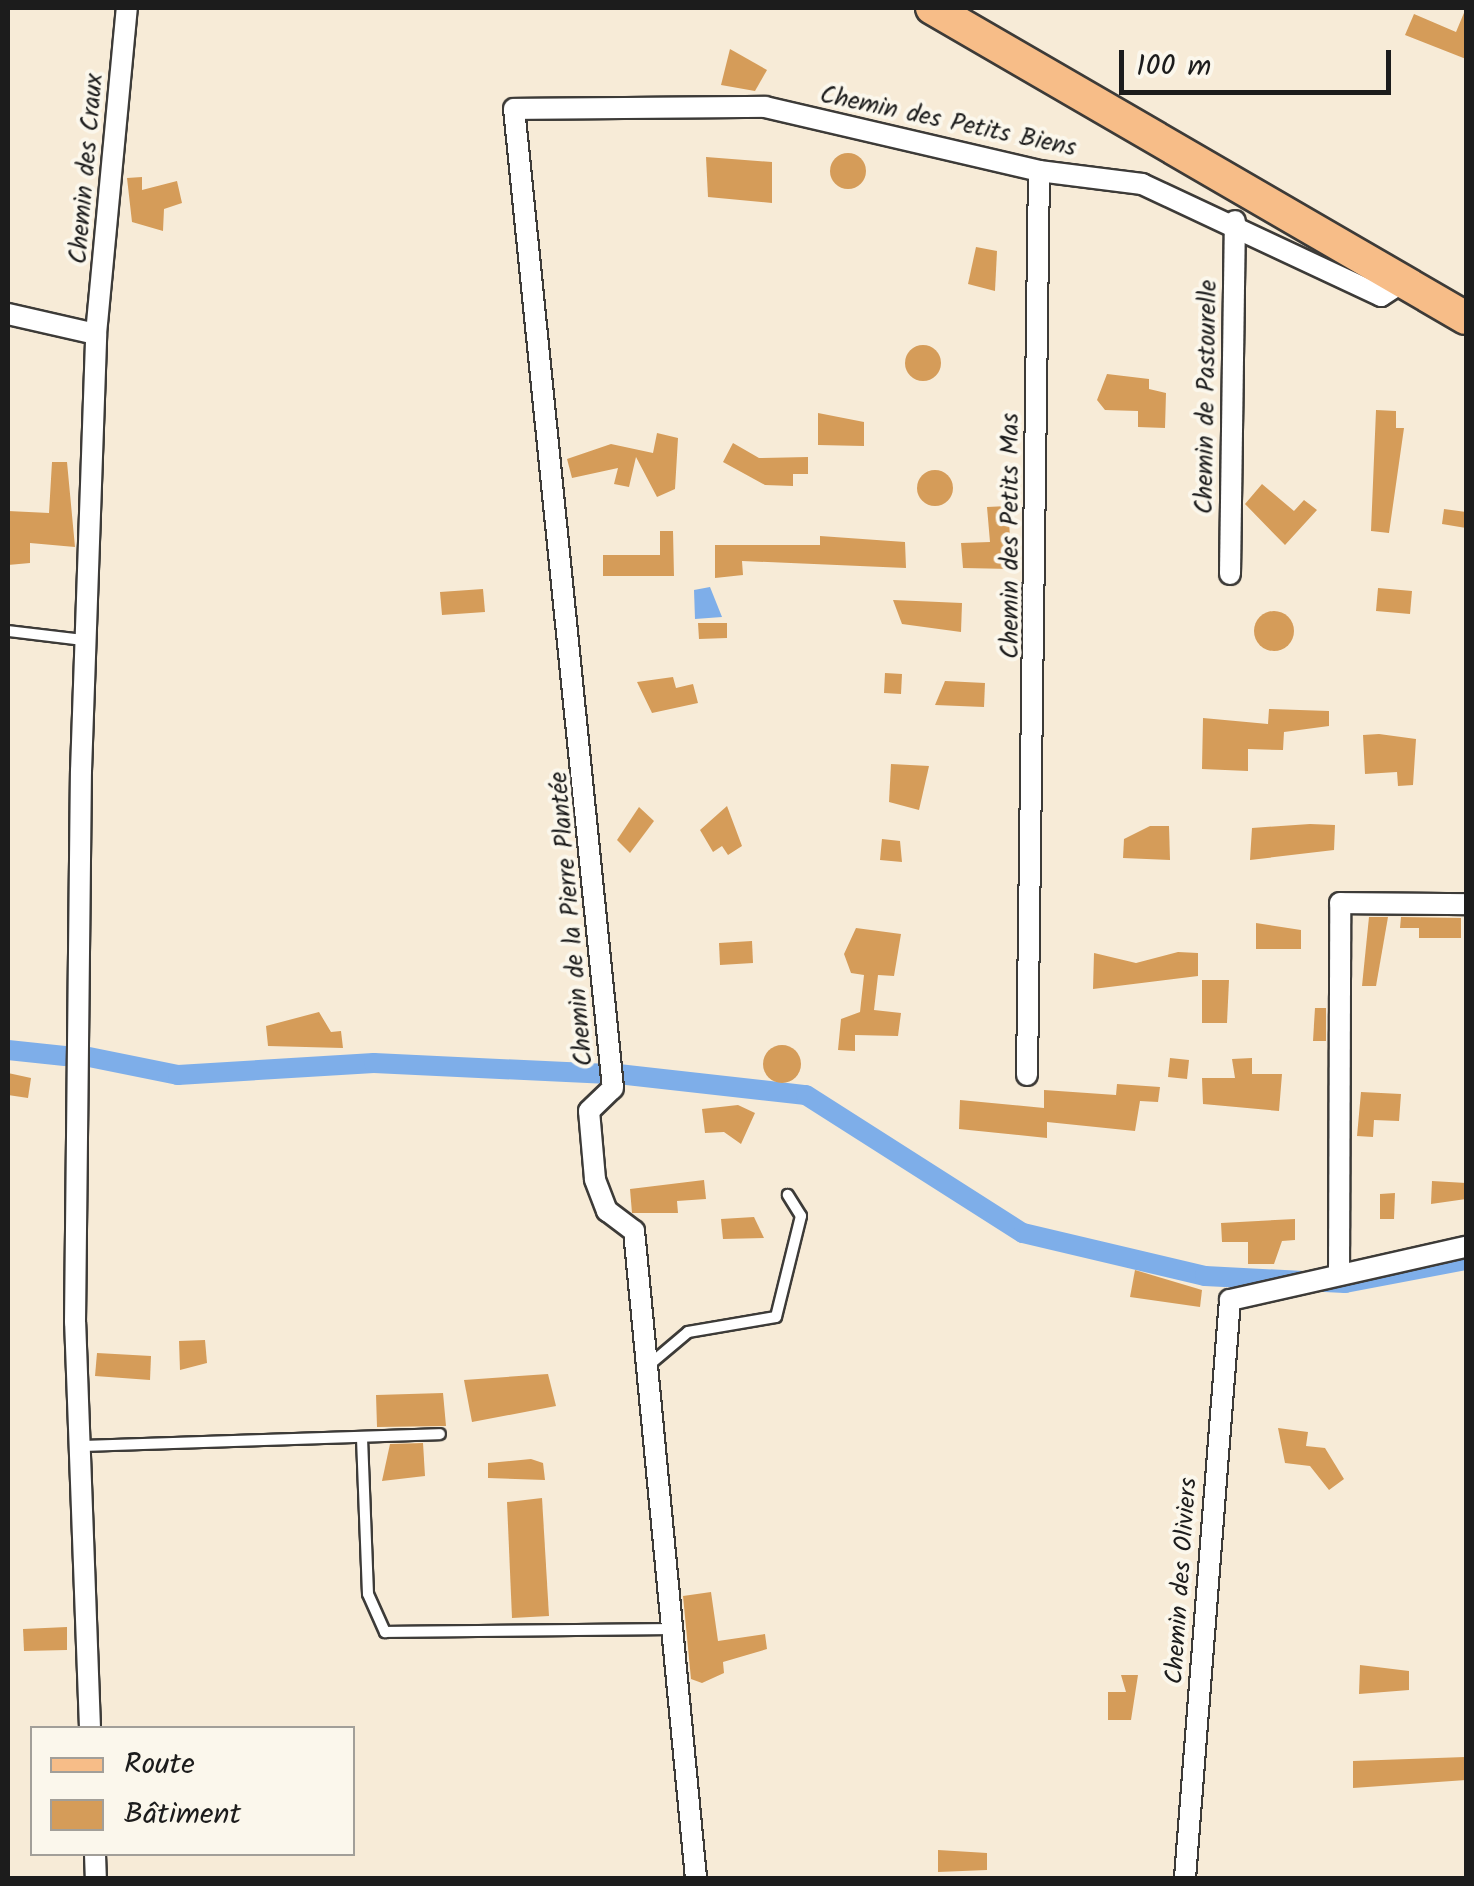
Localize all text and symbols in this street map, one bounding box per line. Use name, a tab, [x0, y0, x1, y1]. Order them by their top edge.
scale bar	[1124, 30, 1396, 92]
text: 100 m	[1136, 43, 1211, 91]
street label: Chemin des Craux	[64, 73, 110, 265]
street label: Chemin des Petits Biens	[817, 80, 1079, 164]
street label: Chemin de Pastourelle	[1190, 279, 1224, 515]
street label: Chemin des Petits Mas	[996, 413, 1026, 659]
street label: Chemin de la Pierre Plantée	[544, 770, 600, 1068]
street label: Chemin des Oliviers	[1160, 1477, 1204, 1685]
legend	[30, 1726, 355, 1856]
text: Route	[124, 1741, 195, 1789]
text: Bâtiment	[124, 1791, 241, 1839]

